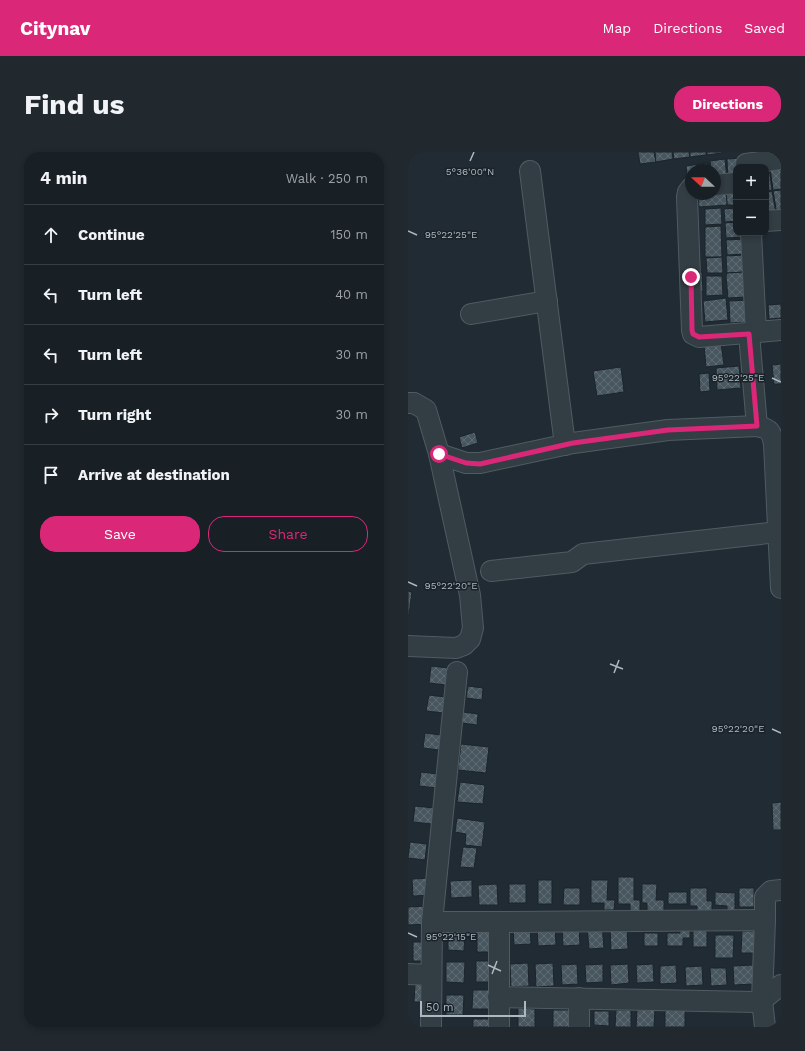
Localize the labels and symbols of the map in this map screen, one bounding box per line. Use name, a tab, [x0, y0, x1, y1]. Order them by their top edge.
north arrow	[685, 164, 721, 200]
text: 5°36'00"N	[446, 166, 494, 177]
text: 95°22'25"E	[425, 229, 477, 240]
route end	[682, 268, 700, 286]
text: 95°22'25"E	[712, 372, 764, 383]
route start	[430, 445, 448, 463]
text: 95°22'20"E	[424, 580, 478, 591]
text: 95°22'20"E	[711, 723, 765, 734]
text: 95°22'15"E	[426, 931, 476, 942]
scale bar	[420, 999, 526, 1018]

